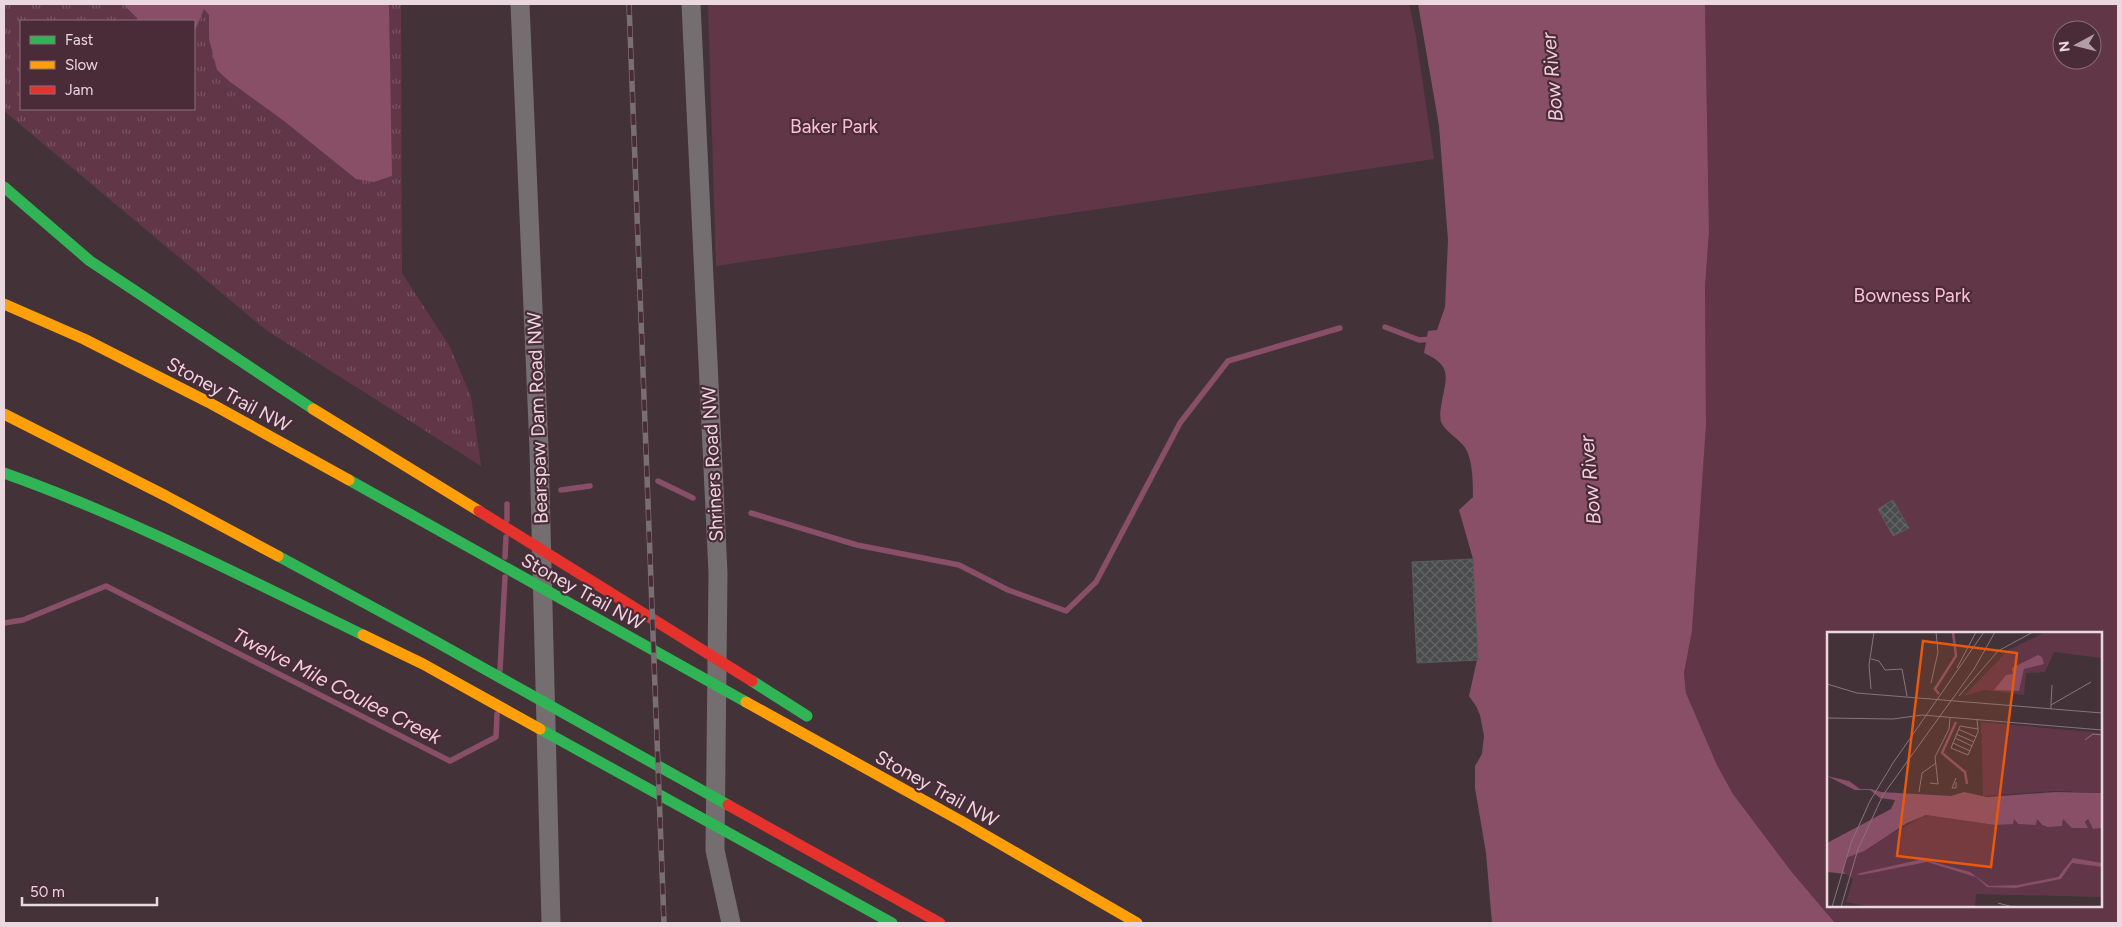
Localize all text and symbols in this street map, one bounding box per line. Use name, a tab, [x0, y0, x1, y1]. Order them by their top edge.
legend	[20, 20, 195, 110]
north arrow	[2052, 20, 2102, 70]
water label: Bow River	[1536, 30, 1568, 123]
text: Fast	[65, 31, 94, 49]
text: N	[2055, 40, 2074, 53]
text: Slow	[65, 56, 98, 74]
text: Jam	[65, 81, 93, 99]
park label: Baker Park	[790, 115, 879, 138]
park label: Bowness Park	[1854, 284, 1971, 307]
street label: Bearspaw Dam Road NW	[522, 311, 553, 524]
street label: Stoney Trail NW	[163, 352, 295, 437]
street label: Shriners Road NW	[697, 385, 728, 542]
water label: Bow River	[1574, 433, 1606, 526]
street label: Stoney Trail NW	[517, 548, 649, 635]
water label: Twelve Mile Coulee Creek	[229, 623, 446, 750]
inset map	[1827, 632, 2102, 907]
street label: Stoney Trail NW	[871, 745, 1003, 832]
scale bar	[22, 874, 158, 906]
text: 50 m	[30, 883, 65, 901]

